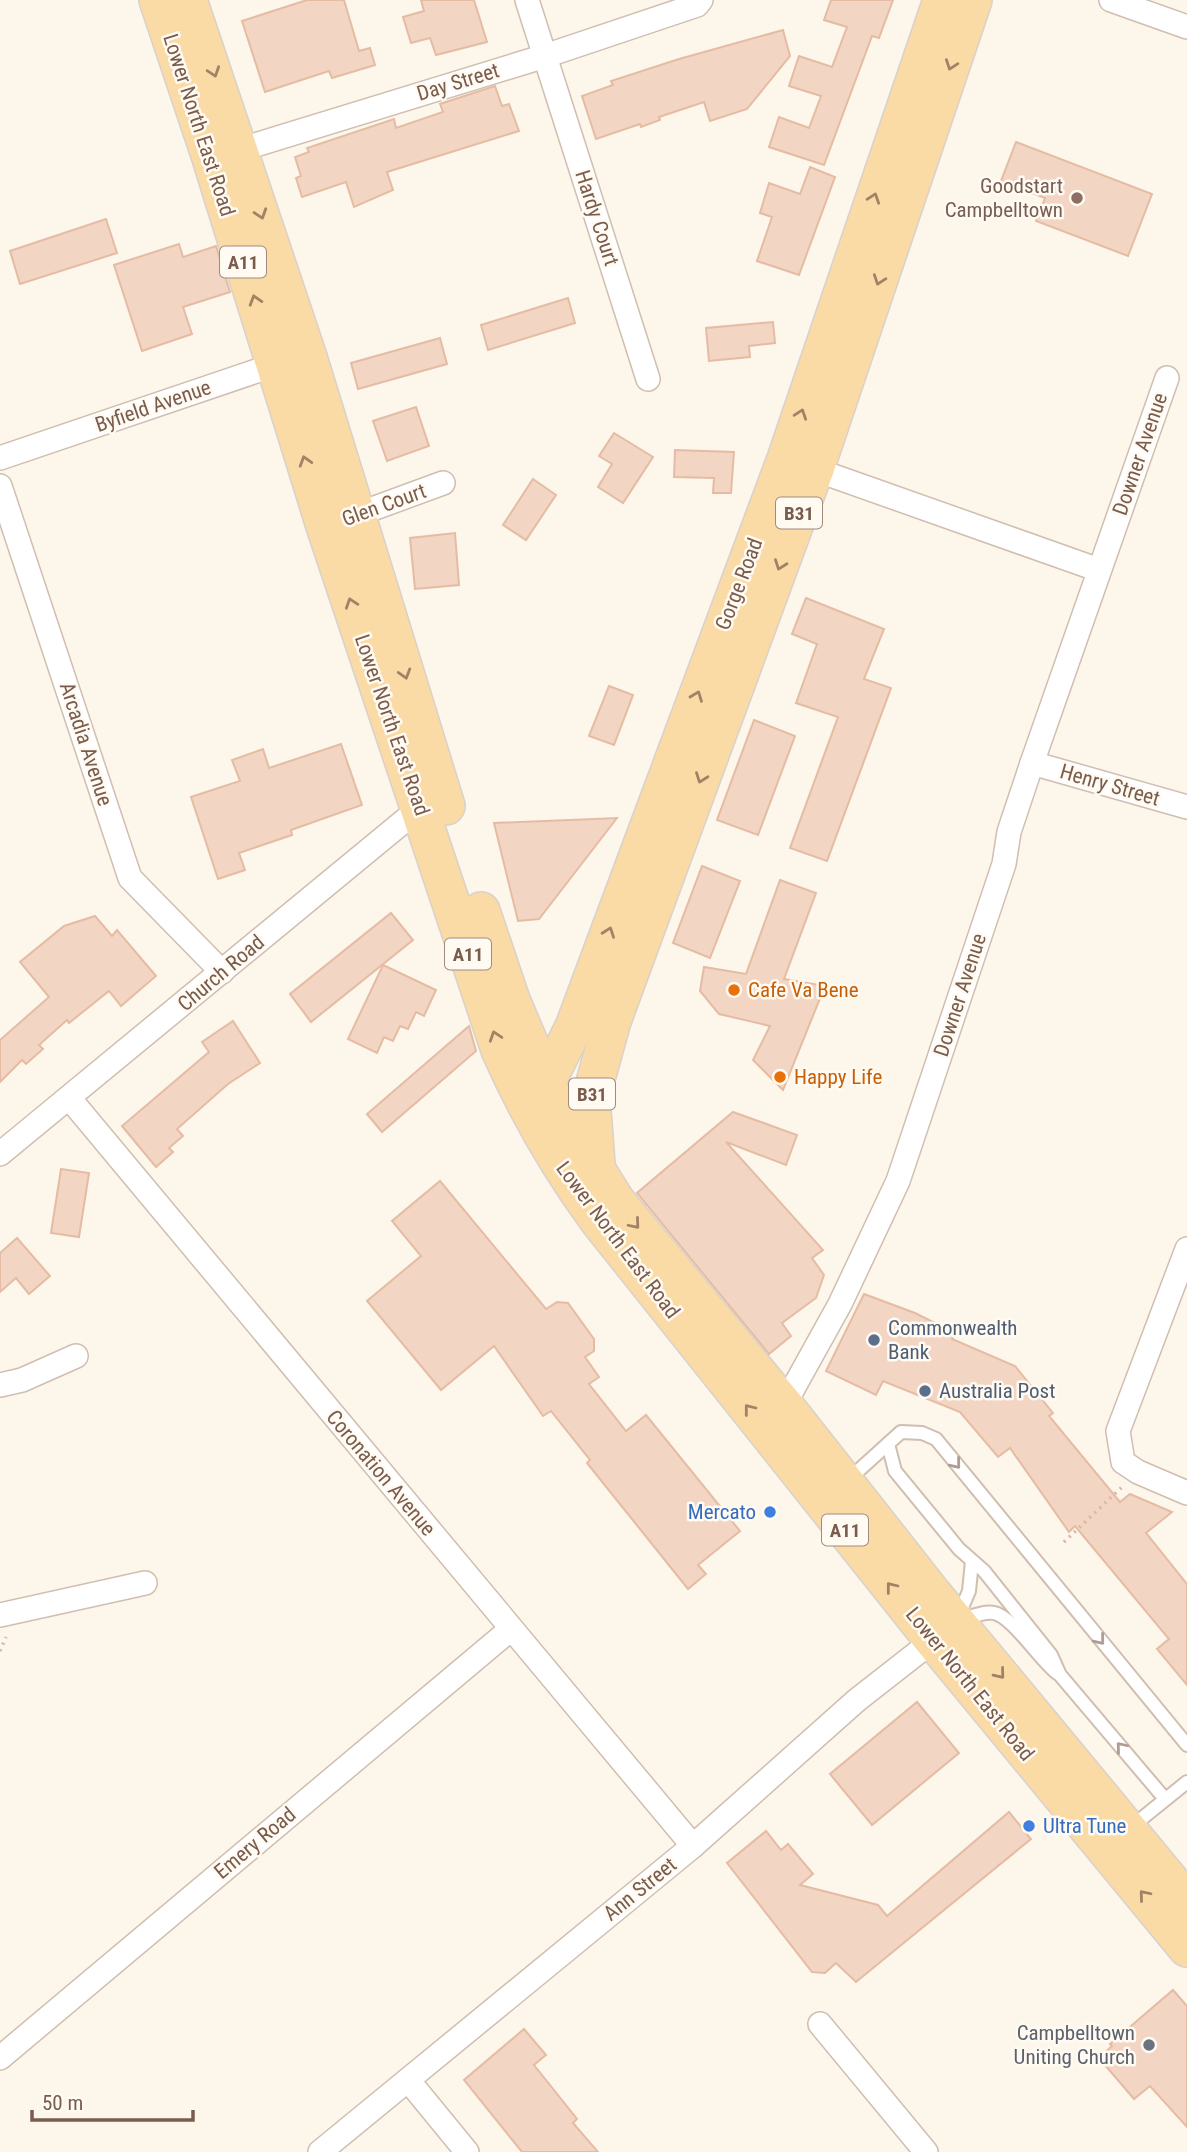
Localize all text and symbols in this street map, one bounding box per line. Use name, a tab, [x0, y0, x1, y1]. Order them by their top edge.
street label: Lower North East Road	[158, 31, 240, 219]
street label: Day Street	[414, 58, 502, 106]
one-way arrow	[945, 58, 959, 70]
one-way arrow	[205, 66, 219, 78]
street label: Hardy Court	[570, 167, 624, 269]
place label: Goodstart Campbelltown	[945, 174, 1063, 222]
marker: Goodstart Campbelltown	[1069, 190, 1085, 206]
one-way arrow	[866, 193, 880, 205]
one-way arrow	[253, 207, 268, 219]
road number: A11	[220, 246, 266, 278]
one-way arrow	[872, 274, 887, 286]
one-way arrow	[249, 294, 263, 306]
street label: Byfield Avenue	[92, 375, 214, 437]
street label: Downer Avenue	[1108, 389, 1172, 518]
one-way arrow	[793, 408, 807, 420]
one-way arrow	[299, 455, 313, 468]
street label: Glen Court	[339, 479, 429, 531]
road number: B31	[776, 498, 822, 528]
street label: Gorge Road	[711, 535, 767, 633]
one-way arrow	[774, 558, 788, 570]
one-way arrow	[345, 598, 359, 610]
street label: Lower North East Road	[350, 631, 434, 819]
one-way arrow	[397, 667, 412, 679]
street label: Arcadia Avenue	[55, 679, 117, 809]
one-way arrow	[689, 690, 703, 703]
street label: Henry Street	[1057, 759, 1163, 811]
one-way arrow	[695, 772, 709, 784]
one-way arrow	[600, 927, 614, 939]
street label: Church Road	[173, 930, 269, 1016]
street label: Downer Avenue	[929, 930, 991, 1060]
road number: A11	[445, 938, 491, 970]
place label: Cafe Va Bene	[748, 978, 859, 1002]
marker: Cafe Va Bene	[726, 982, 742, 998]
one-way arrow	[489, 1031, 504, 1043]
place label: Happy Life	[794, 1065, 882, 1089]
marker: Happy Life	[772, 1069, 788, 1085]
road number: B31	[569, 1078, 615, 1110]
street label: Lower North East Road	[551, 1157, 685, 1323]
one-way arrow	[627, 1216, 639, 1229]
place label: Commonwealth Bank	[888, 1316, 1018, 1364]
marker: Commonwealth Bank	[866, 1332, 882, 1348]
place label: Australia Post	[939, 1379, 1055, 1403]
marker: Australia Post	[917, 1383, 933, 1399]
one-way arrow	[745, 1404, 757, 1417]
street label: Coronation Avenue	[322, 1405, 441, 1541]
one-way arrow	[948, 1456, 960, 1469]
place label: Mercato	[688, 1500, 756, 1524]
marker: Mercato	[762, 1504, 778, 1520]
road number: A11	[822, 1514, 868, 1546]
one-way arrow	[886, 1582, 899, 1594]
street label: Lower North East Road	[901, 1603, 1039, 1765]
one-way arrow	[1092, 1632, 1105, 1644]
one-way arrow	[992, 1665, 1004, 1678]
one-way arrow	[1117, 1742, 1129, 1755]
street label: Emery Road	[210, 1802, 300, 1884]
place label: Ultra Tune	[1043, 1814, 1127, 1838]
marker: Ultra Tune	[1021, 1818, 1037, 1834]
street label: Ann Street	[599, 1852, 681, 1926]
one-way arrow	[1139, 1891, 1152, 1903]
place label: Campbelltown Uniting Church	[1014, 2021, 1135, 2069]
marker: Campbelltown Uniting Church	[1141, 2037, 1157, 2053]
scale bar	[32, 2078, 192, 2122]
text: 50 m	[42, 2091, 83, 2115]

